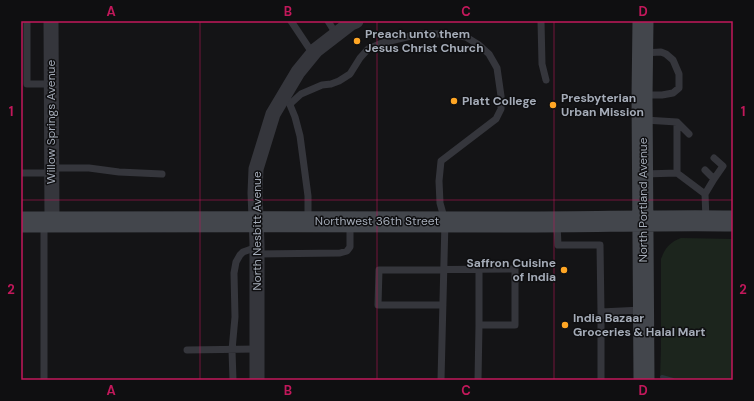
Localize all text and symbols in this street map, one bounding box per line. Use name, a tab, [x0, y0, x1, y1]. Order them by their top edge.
text: A	[106, 3, 116, 20]
text: B	[284, 3, 292, 20]
text: C	[461, 3, 471, 20]
text: D	[638, 3, 648, 20]
place label: Preach unto them Jesus Christ Church	[365, 26, 484, 56]
marker: Preach unto them Jesus Christ Church	[352, 36, 362, 46]
street label: Willow Springs Avenue	[43, 60, 59, 184]
place label: Presbyterian Urban Mission	[561, 90, 644, 120]
place label: Platt College	[462, 93, 537, 109]
marker: Platt College	[449, 96, 459, 106]
marker: Presbyterian Urban Mission	[548, 100, 558, 110]
text: 1	[9, 103, 13, 120]
text: 1	[741, 103, 745, 120]
street label: North Portland Avenue	[635, 137, 651, 263]
street label: North Nesbitt Avenue	[249, 171, 265, 291]
street label: Northwest 36th Street	[315, 213, 439, 229]
place label: Saffron Cuisine of India	[467, 255, 556, 285]
marker: Saffron Cuisine of India	[559, 265, 569, 275]
text: 2	[7, 281, 15, 298]
text: 2	[739, 281, 747, 298]
place label: India Bazaar Groceries & Halal Mart	[573, 310, 705, 340]
marker: India Bazaar Groceries & Halal Mart	[560, 320, 570, 330]
text: A	[106, 382, 116, 399]
text: B	[284, 382, 292, 399]
text: C	[461, 382, 471, 399]
text: D	[638, 382, 648, 399]

